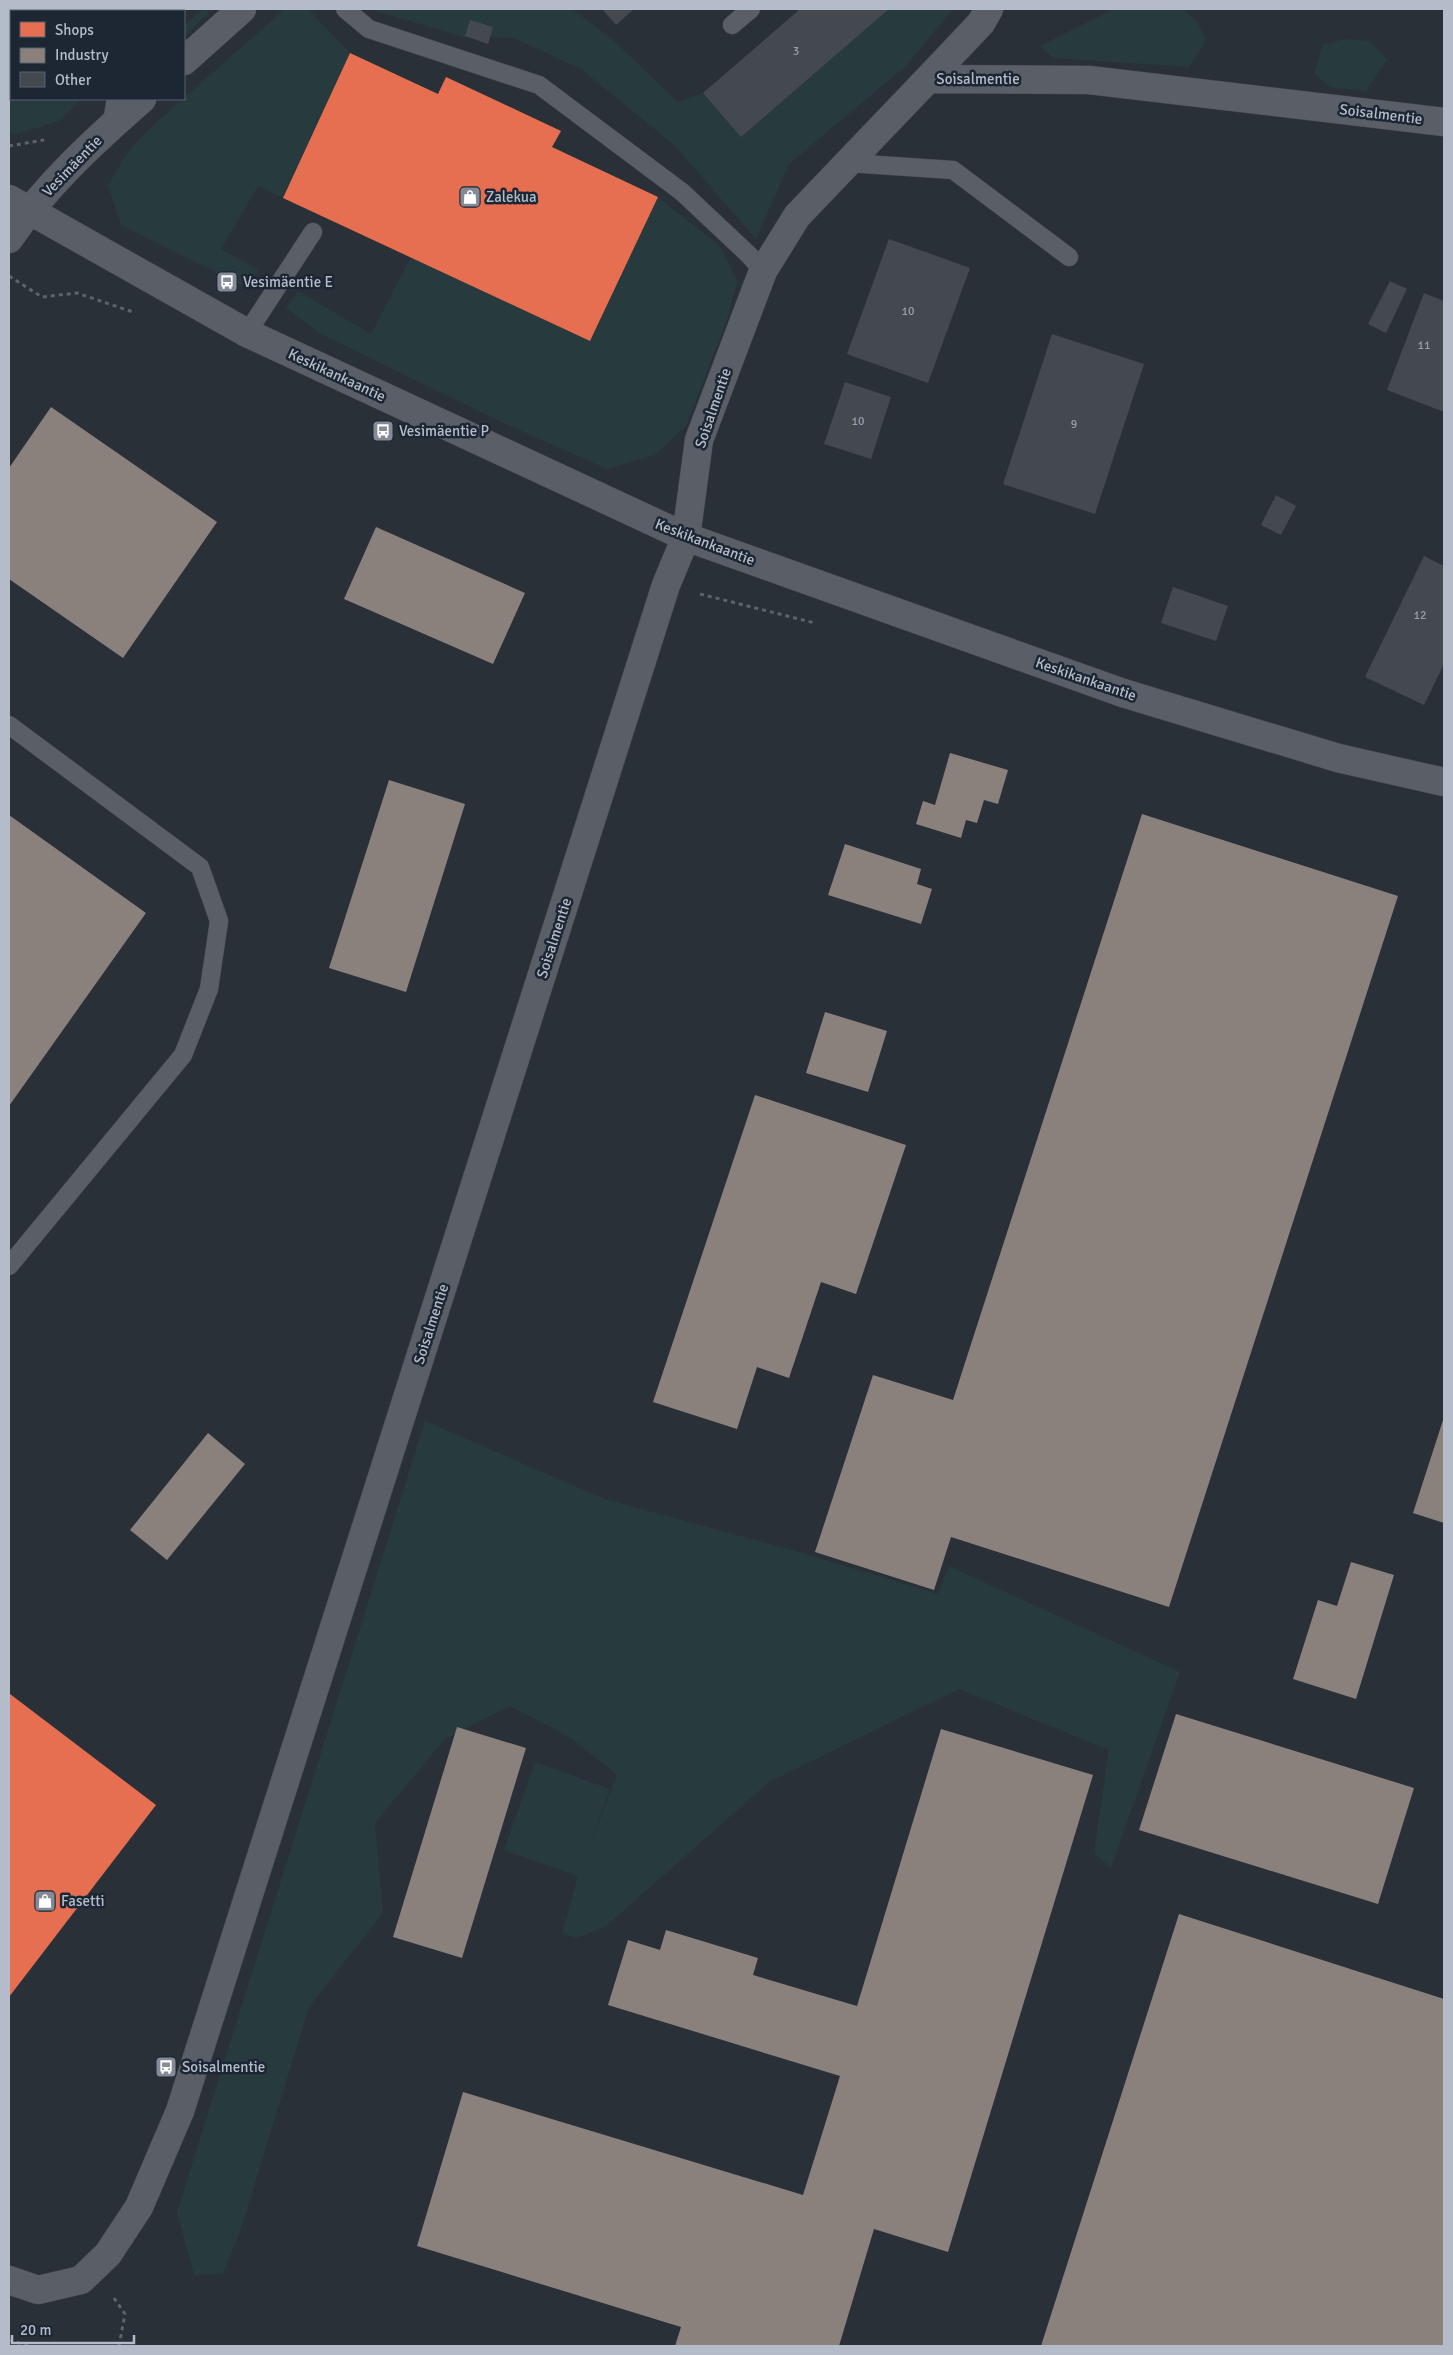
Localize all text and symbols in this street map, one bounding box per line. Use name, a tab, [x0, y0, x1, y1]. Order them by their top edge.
legend	[10, 10, 185, 100]
text: Shops	[55, 21, 94, 39]
house number: 3	[793, 44, 799, 59]
text: Industry	[55, 46, 108, 64]
street label: Soisalmentie	[936, 70, 1020, 88]
text: Other	[55, 71, 92, 89]
street label: Soisalmentie	[1339, 100, 1423, 128]
street label: Vesimäentie	[38, 132, 106, 200]
shop icon: Zalekua	[458, 185, 482, 209]
place label: Zalekua	[486, 188, 537, 206]
bus stop icon: Vesimäentie E	[215, 270, 239, 294]
place label: Vesimäentie E	[243, 273, 333, 291]
house number: 10	[902, 304, 914, 319]
house number: 11	[1418, 338, 1430, 353]
street label: Keskikankaantie	[285, 345, 389, 405]
street label: Soisalmentie	[691, 366, 735, 450]
house number: 10	[852, 414, 864, 429]
house number: 9	[1071, 417, 1077, 432]
bus stop icon: Vesimäentie P	[371, 419, 395, 443]
place label: Vesimäentie P	[399, 422, 489, 440]
street label: Keskikankaantie	[653, 515, 757, 569]
house number: 12	[1414, 608, 1426, 623]
street label: Keskikankaantie	[1033, 653, 1139, 705]
street label: Soisalmentie	[533, 896, 575, 980]
street label: Soisalmentie	[410, 1282, 452, 1366]
shop icon: Fasetti	[33, 1889, 57, 1913]
place label: Fasetti	[61, 1892, 105, 1910]
bus stop icon: Soisalmentie	[154, 2055, 178, 2079]
place label: Soisalmentie	[182, 2058, 265, 2076]
scale bar	[12, 2312, 135, 2344]
text: 20 m	[20, 2321, 51, 2339]

